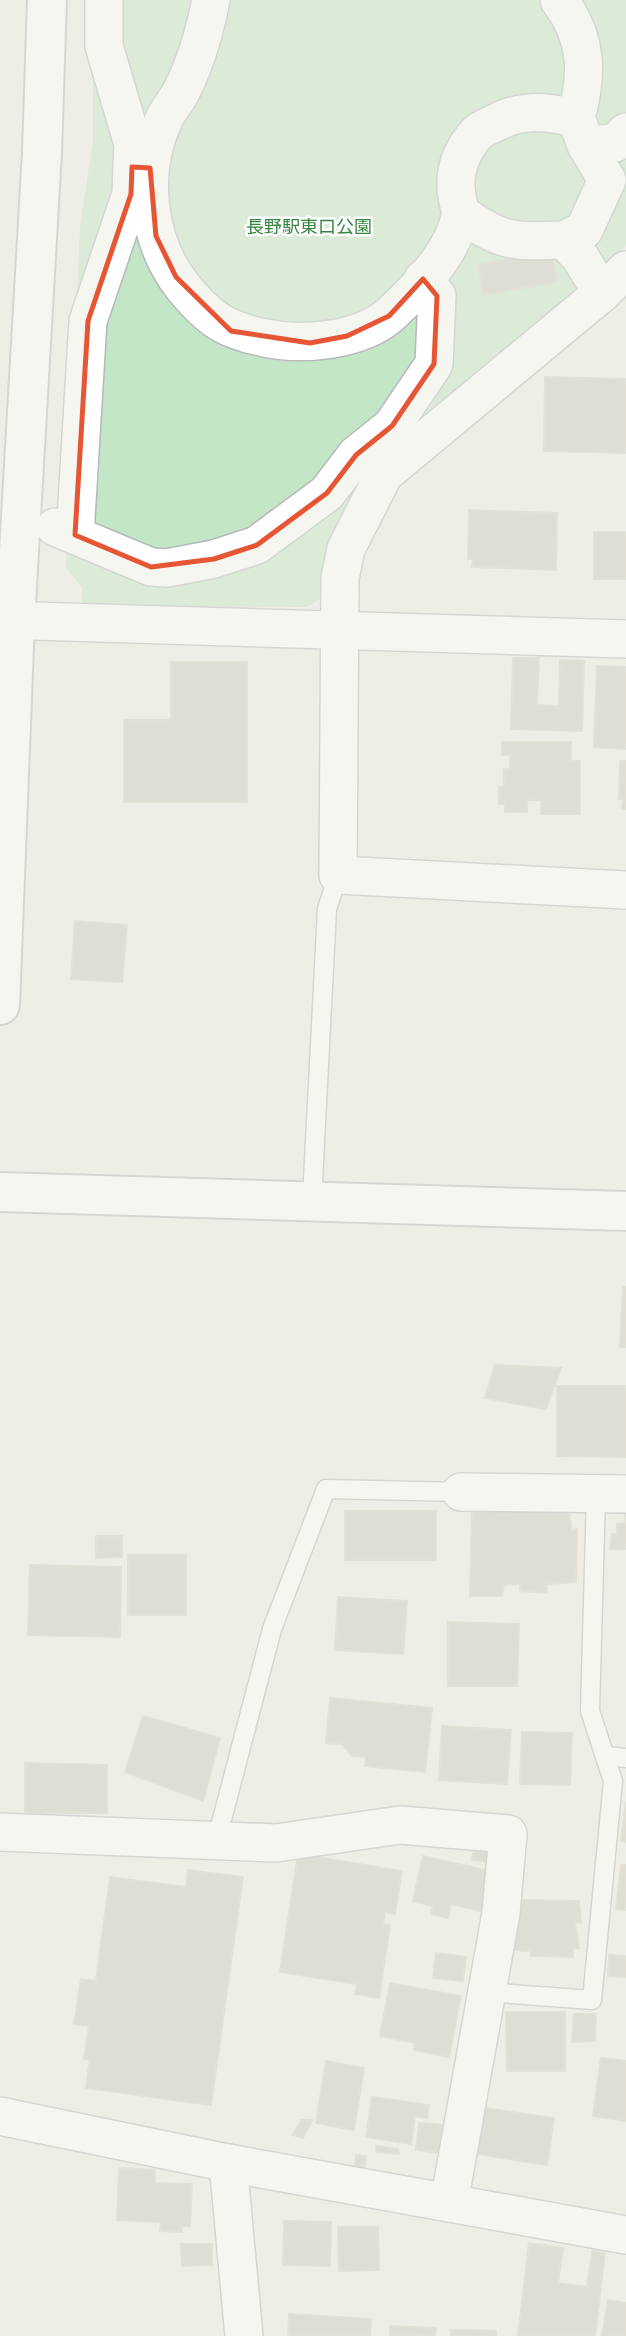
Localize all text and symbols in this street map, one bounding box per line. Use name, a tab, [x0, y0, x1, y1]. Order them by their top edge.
park label: 長野駅東口公園	[246, 215, 372, 237]

